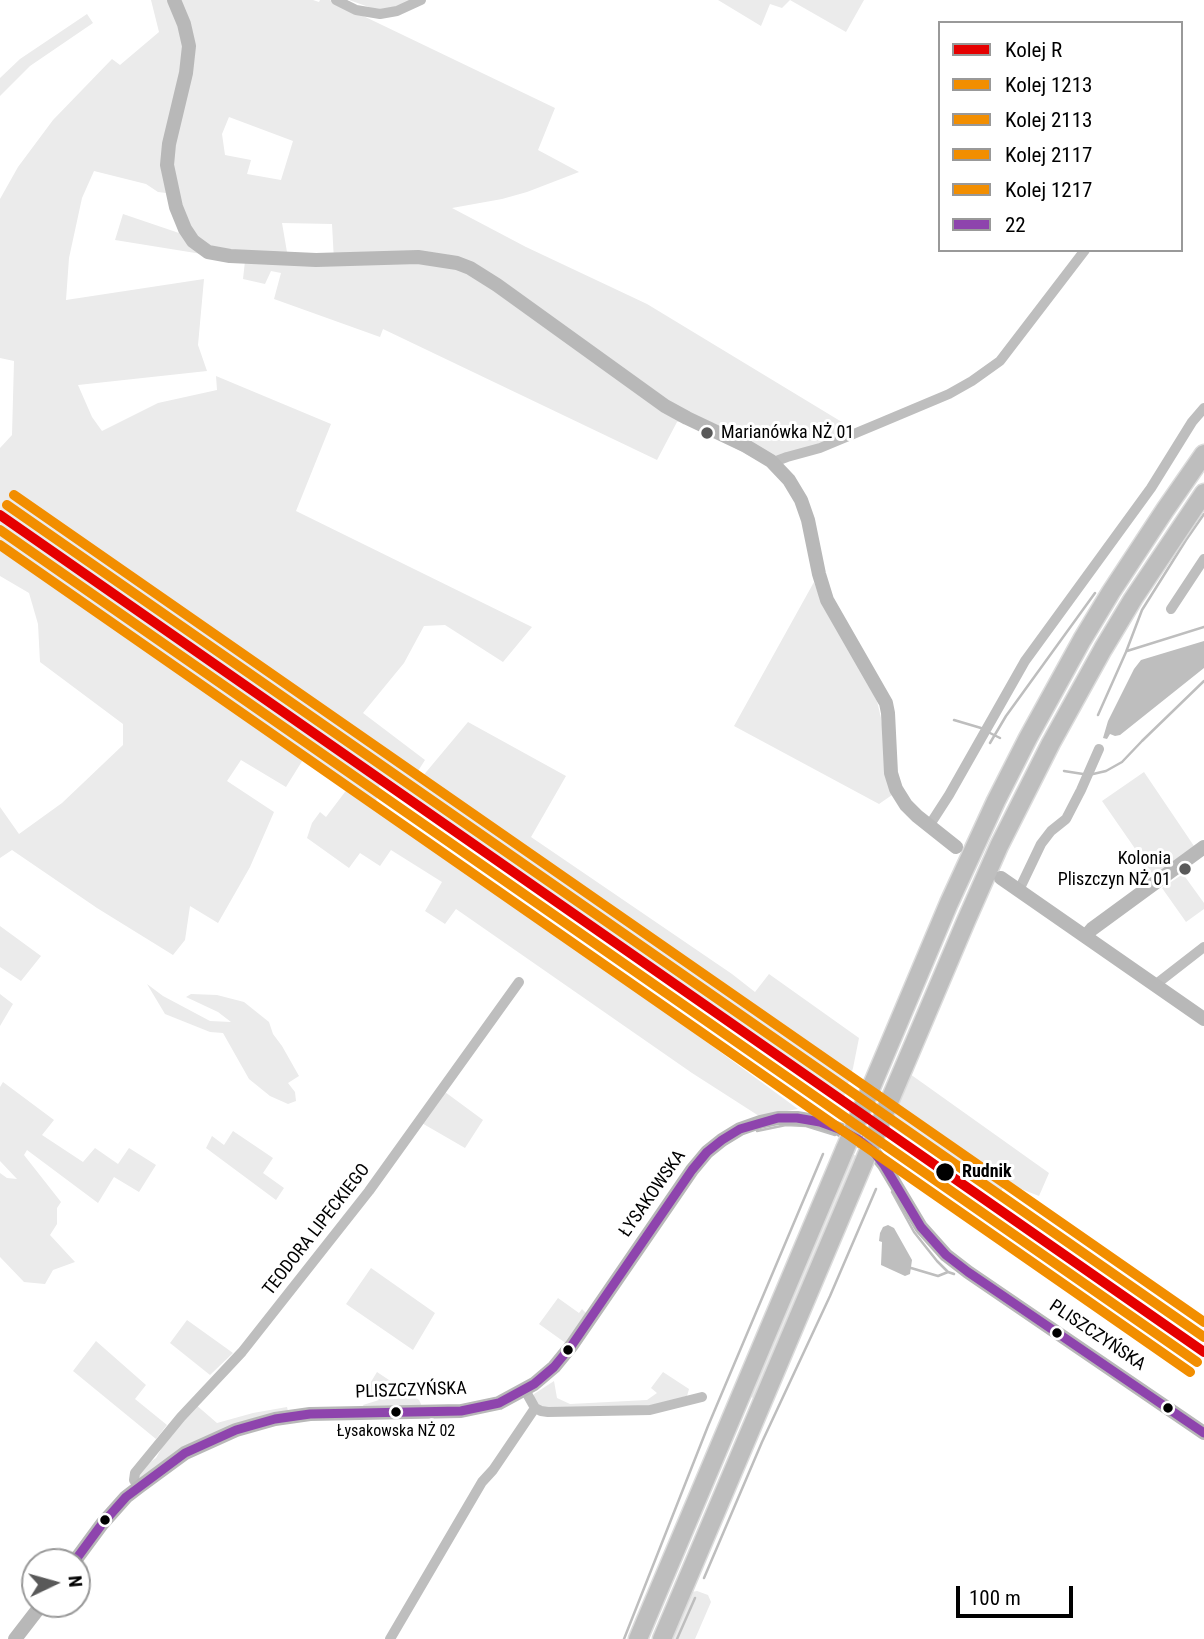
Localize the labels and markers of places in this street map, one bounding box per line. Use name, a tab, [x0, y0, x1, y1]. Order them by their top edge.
place label: Marianówka NŻ 01	[721, 422, 854, 444]
marker: Marianówka NŻ 01	[699, 425, 715, 441]
place label: Kolonia Pliszczyn NŻ 01	[1058, 848, 1171, 890]
marker: Kolonia Pliszczyn NŻ 01	[1177, 861, 1193, 877]
marker: Rudnik	[934, 1161, 956, 1183]
place label: Rudnik	[962, 1161, 1012, 1183]
unlabelled marker	[1050, 1326, 1064, 1340]
unlabelled marker	[561, 1343, 575, 1357]
unlabelled marker	[1161, 1401, 1175, 1415]
marker: Łysakowska NŻ 02	[389, 1405, 403, 1419]
place label: Łysakowska NŻ 02	[337, 1422, 455, 1442]
unlabelled marker	[98, 1513, 112, 1527]

